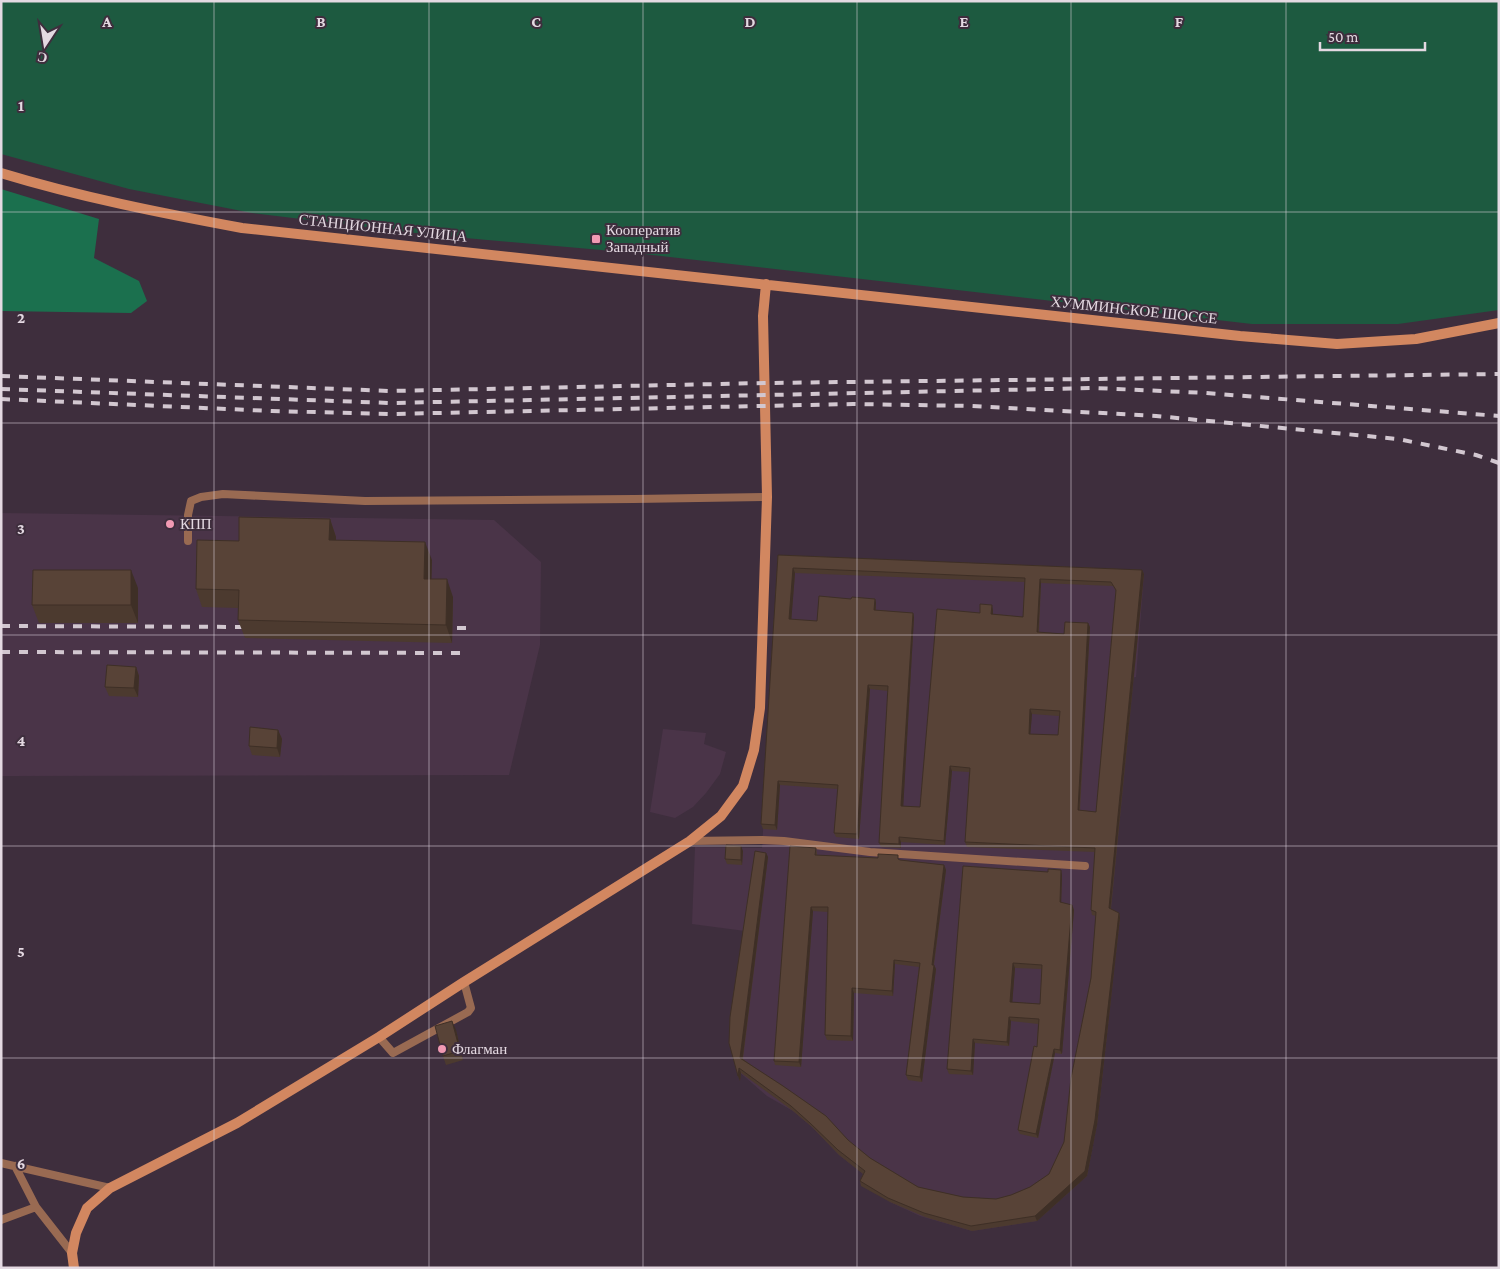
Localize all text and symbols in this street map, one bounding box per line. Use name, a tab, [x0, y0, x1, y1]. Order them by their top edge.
text: A	[101, 13, 112, 30]
text: B	[316, 13, 326, 30]
text: C	[531, 13, 541, 30]
text: D	[744, 13, 756, 30]
text: E	[959, 13, 969, 30]
text: F	[1175, 13, 1184, 30]
north arrow	[20, 20, 70, 70]
scale bar	[1320, 20, 1425, 52]
text: 50 m	[1328, 29, 1358, 45]
text: С	[36, 49, 49, 67]
text: 1	[18, 97, 24, 114]
street label: СТАНЦИОННАЯ УЛИЦА	[298, 211, 468, 245]
place label: Кооператив Западный	[606, 222, 680, 255]
marker: Кооператив Западный	[590, 233, 602, 245]
street label: ХУММИНСКОЕ ШОССЕ	[1050, 293, 1218, 327]
text: 2	[17, 309, 25, 326]
place label: КПП	[180, 516, 212, 532]
marker: КПП	[164, 518, 176, 530]
text: 3	[17, 520, 25, 537]
text: 4	[17, 732, 26, 749]
text: 5	[17, 943, 25, 960]
place label: Флагман	[452, 1041, 507, 1057]
marker: Флагман	[436, 1043, 448, 1055]
text: 6	[17, 1155, 25, 1172]

